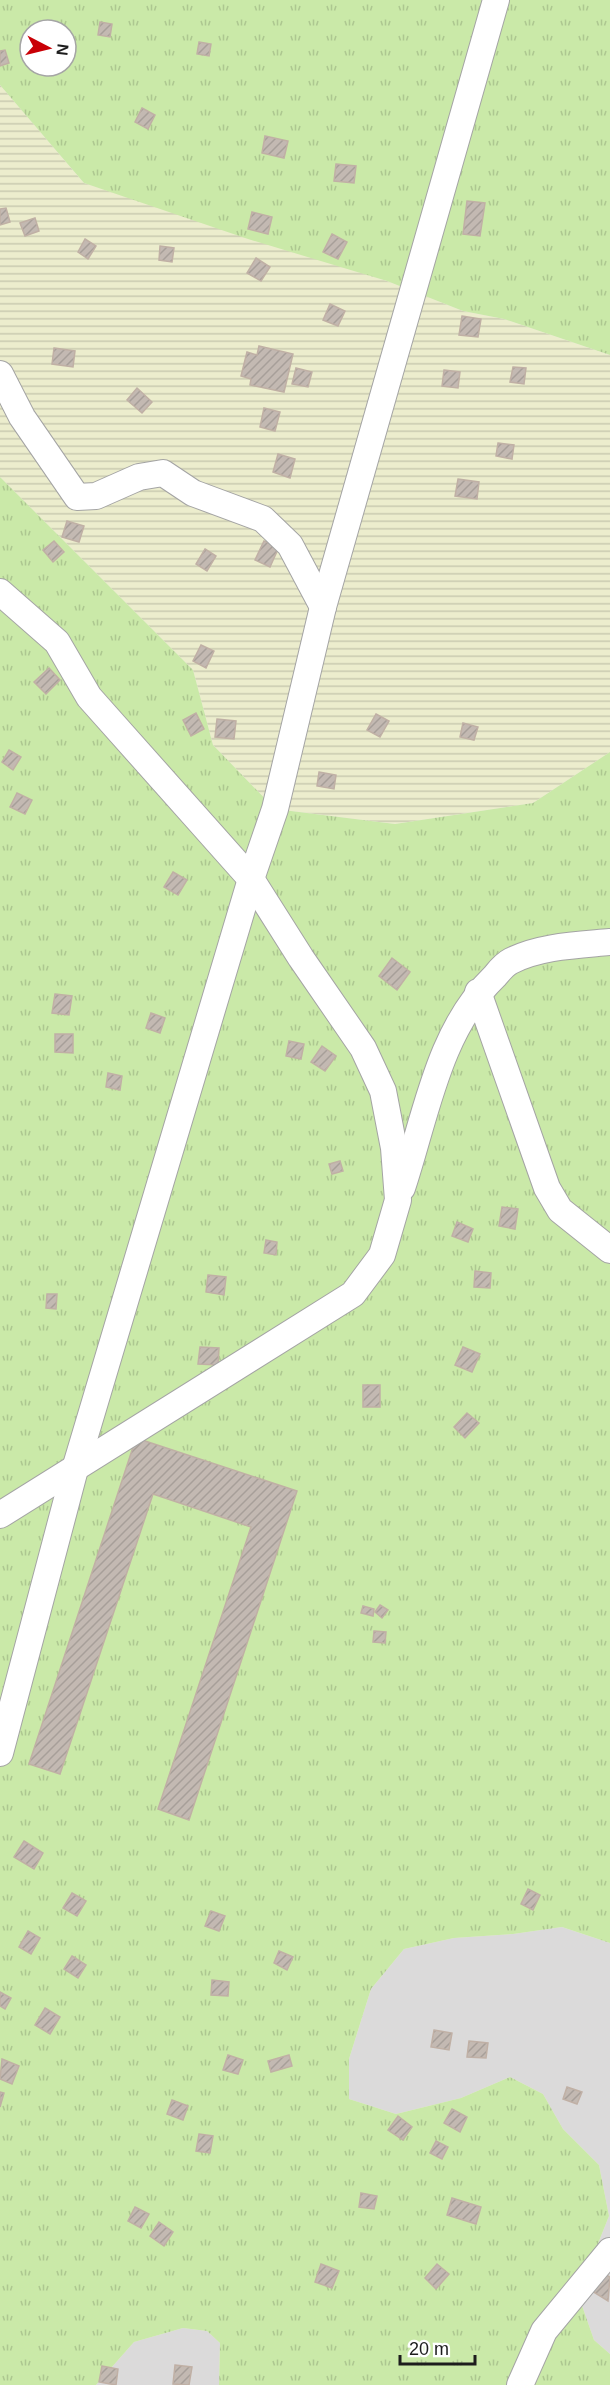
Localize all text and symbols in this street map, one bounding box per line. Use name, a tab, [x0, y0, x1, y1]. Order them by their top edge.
north arrow	[18, 18, 78, 78]
text: N	[53, 43, 72, 57]
scale bar	[400, 2328, 475, 2366]
text: 20 m	[409, 2339, 449, 2359]

